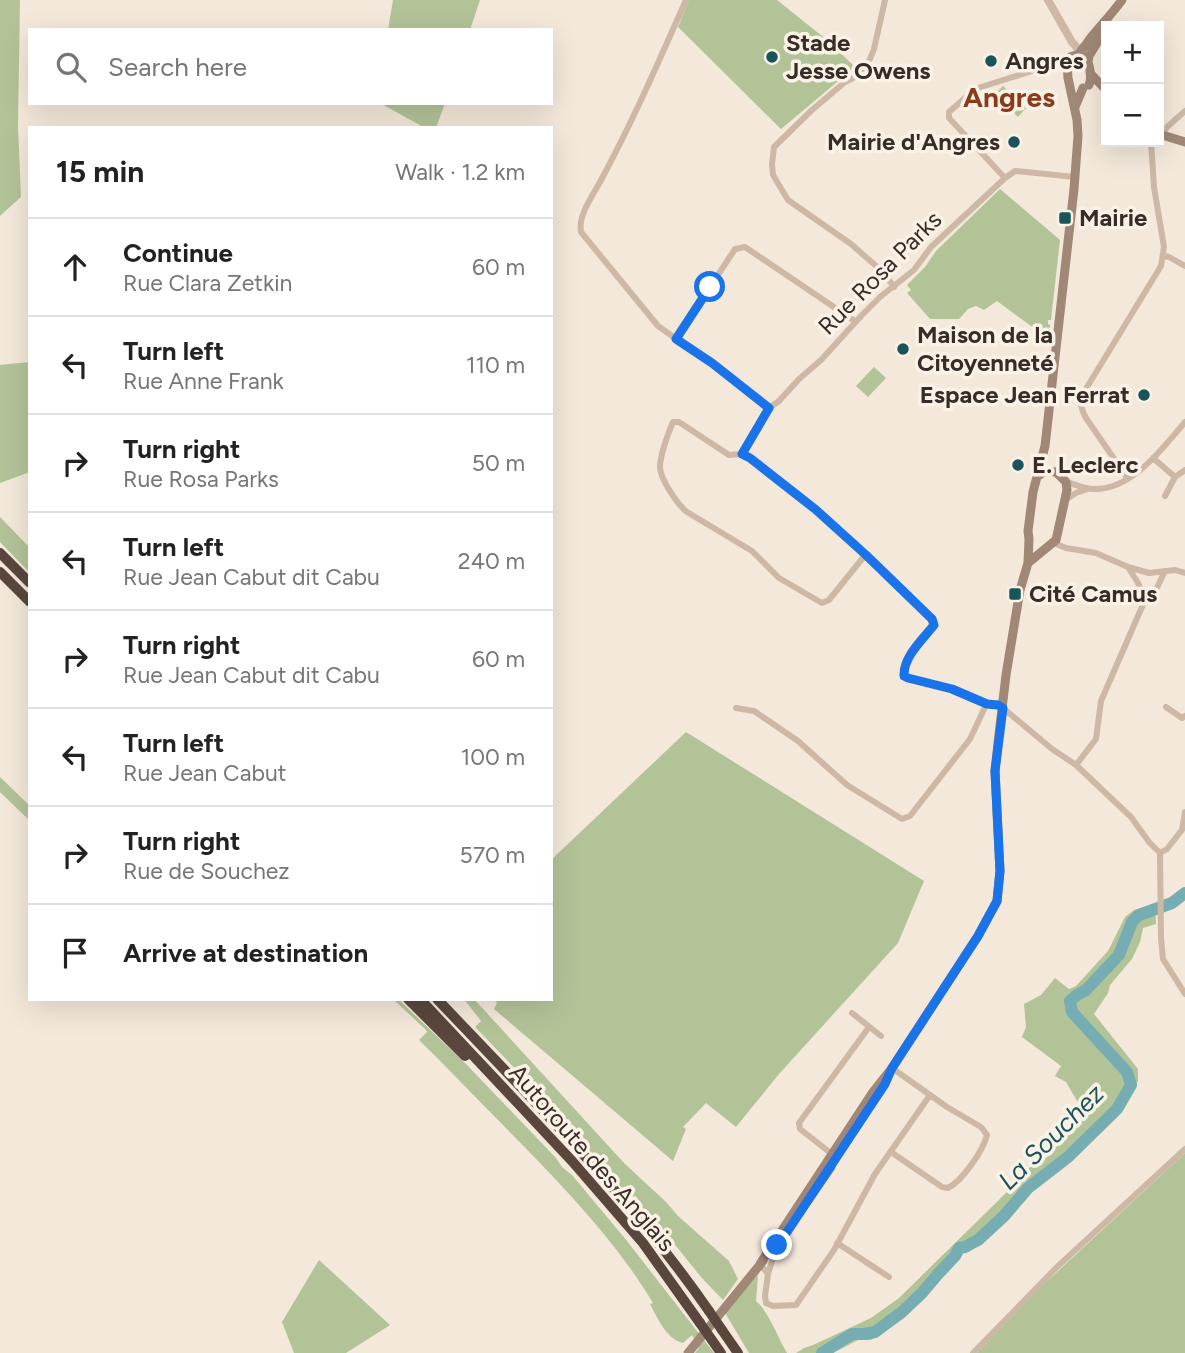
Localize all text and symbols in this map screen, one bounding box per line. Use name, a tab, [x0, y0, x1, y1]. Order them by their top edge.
map controls	[1101, 21, 1164, 147]
button: +	[1101, 21, 1164, 84]
search box	[28, 28, 553, 105]
place label: Stade Jesse Owens	[786, 28, 931, 85]
place label: Angres	[1005, 46, 1084, 75]
icon: search	[52, 48, 90, 86]
marker: Stade Jesse Owens	[764, 49, 780, 65]
text: Search here	[108, 51, 247, 83]
marker: Angres	[983, 53, 999, 69]
district label: Angres	[963, 80, 1055, 114]
button: −	[1101, 84, 1164, 147]
place label: Mairie d'Angres	[827, 127, 1000, 156]
marker: Mairie d'Angres	[1006, 134, 1022, 150]
text: 15 min	[56, 153, 144, 190]
text: Walk · 1.2 km	[395, 158, 525, 186]
place label: Mairie	[1079, 203, 1147, 232]
street label: Rue Rosa Parks	[812, 205, 947, 340]
marker: Mairie	[1057, 210, 1073, 226]
text: Continue	[123, 237, 233, 269]
icon: ahead	[56, 248, 94, 286]
text: 60 m	[472, 253, 525, 281]
text: Rue Clara Zetkin	[123, 269, 292, 297]
route start	[694, 271, 725, 302]
place label: Maison de la Citoyenneté	[917, 320, 1054, 377]
text: Turn left	[123, 335, 224, 367]
marker: Maison de la Citoyenneté	[895, 341, 911, 357]
icon: left	[56, 346, 94, 384]
text: 110 m	[466, 351, 525, 379]
text: Rue Anne Frank	[123, 367, 284, 395]
place label: Espace Jean Ferrat	[920, 380, 1130, 409]
marker: Espace Jean Ferrat	[1136, 387, 1152, 403]
text: Turn right	[123, 433, 240, 465]
icon: right	[56, 444, 94, 482]
text: 50 m	[472, 449, 525, 477]
place label: E. Leclerc	[1032, 450, 1139, 479]
marker: E. Leclerc	[1010, 457, 1026, 473]
text: Rue Rosa Parks	[123, 465, 279, 493]
text: Turn left	[123, 531, 224, 563]
icon: left	[56, 542, 94, 580]
text: 240 m	[458, 547, 525, 575]
text: Rue Jean Cabut dit Cabu	[123, 563, 380, 591]
place label: Cité Camus	[1029, 579, 1157, 608]
marker: Cité Camus	[1007, 586, 1023, 602]
text: Turn right	[123, 629, 240, 661]
icon: right	[56, 640, 94, 678]
text: 60 m	[472, 645, 525, 673]
text: Rue Jean Cabut dit Cabu	[123, 661, 380, 689]
text: Turn left	[123, 727, 224, 759]
icon: left	[56, 738, 94, 776]
text: 100 m	[461, 743, 525, 771]
text: Rue Jean Cabut	[123, 759, 286, 787]
text: Turn right	[123, 825, 240, 857]
icon: right	[56, 836, 94, 874]
text: 570 m	[459, 841, 525, 869]
text: Rue de Souchez	[123, 857, 290, 885]
icon: arrive	[56, 934, 94, 972]
text: Arrive at destination	[123, 937, 368, 969]
street label: Autoroute des Anglais	[503, 1058, 681, 1257]
water label: La Souchez	[991, 1077, 1111, 1197]
route end	[761, 1229, 792, 1260]

